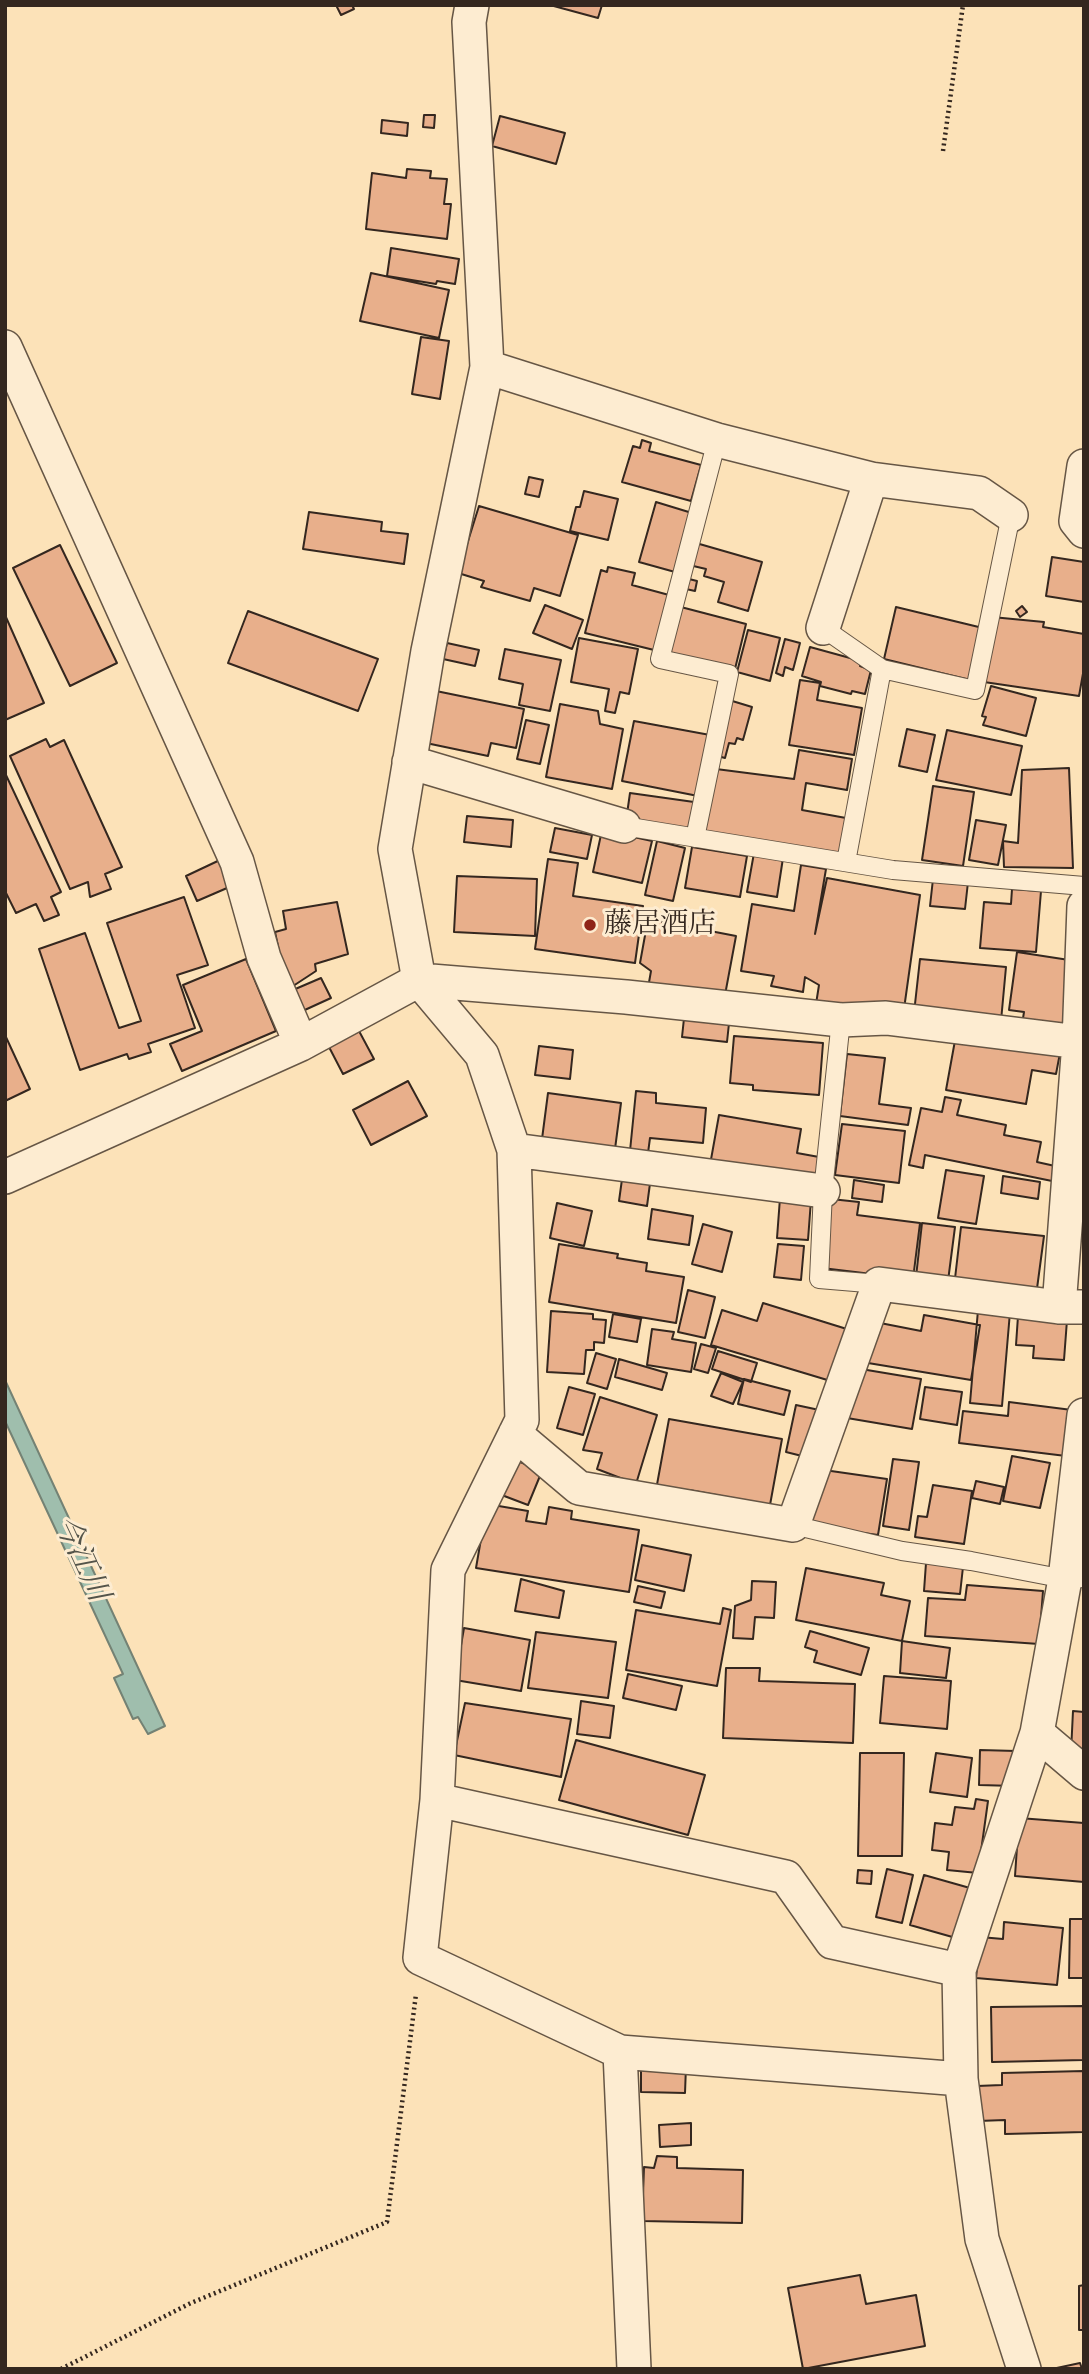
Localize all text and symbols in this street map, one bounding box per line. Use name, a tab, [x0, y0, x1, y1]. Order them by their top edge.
place label: 藤居酒店	[604, 908, 716, 942]
marker: 藤居酒店	[582, 917, 598, 933]
water label: 今江川	[45, 1511, 115, 1607]

